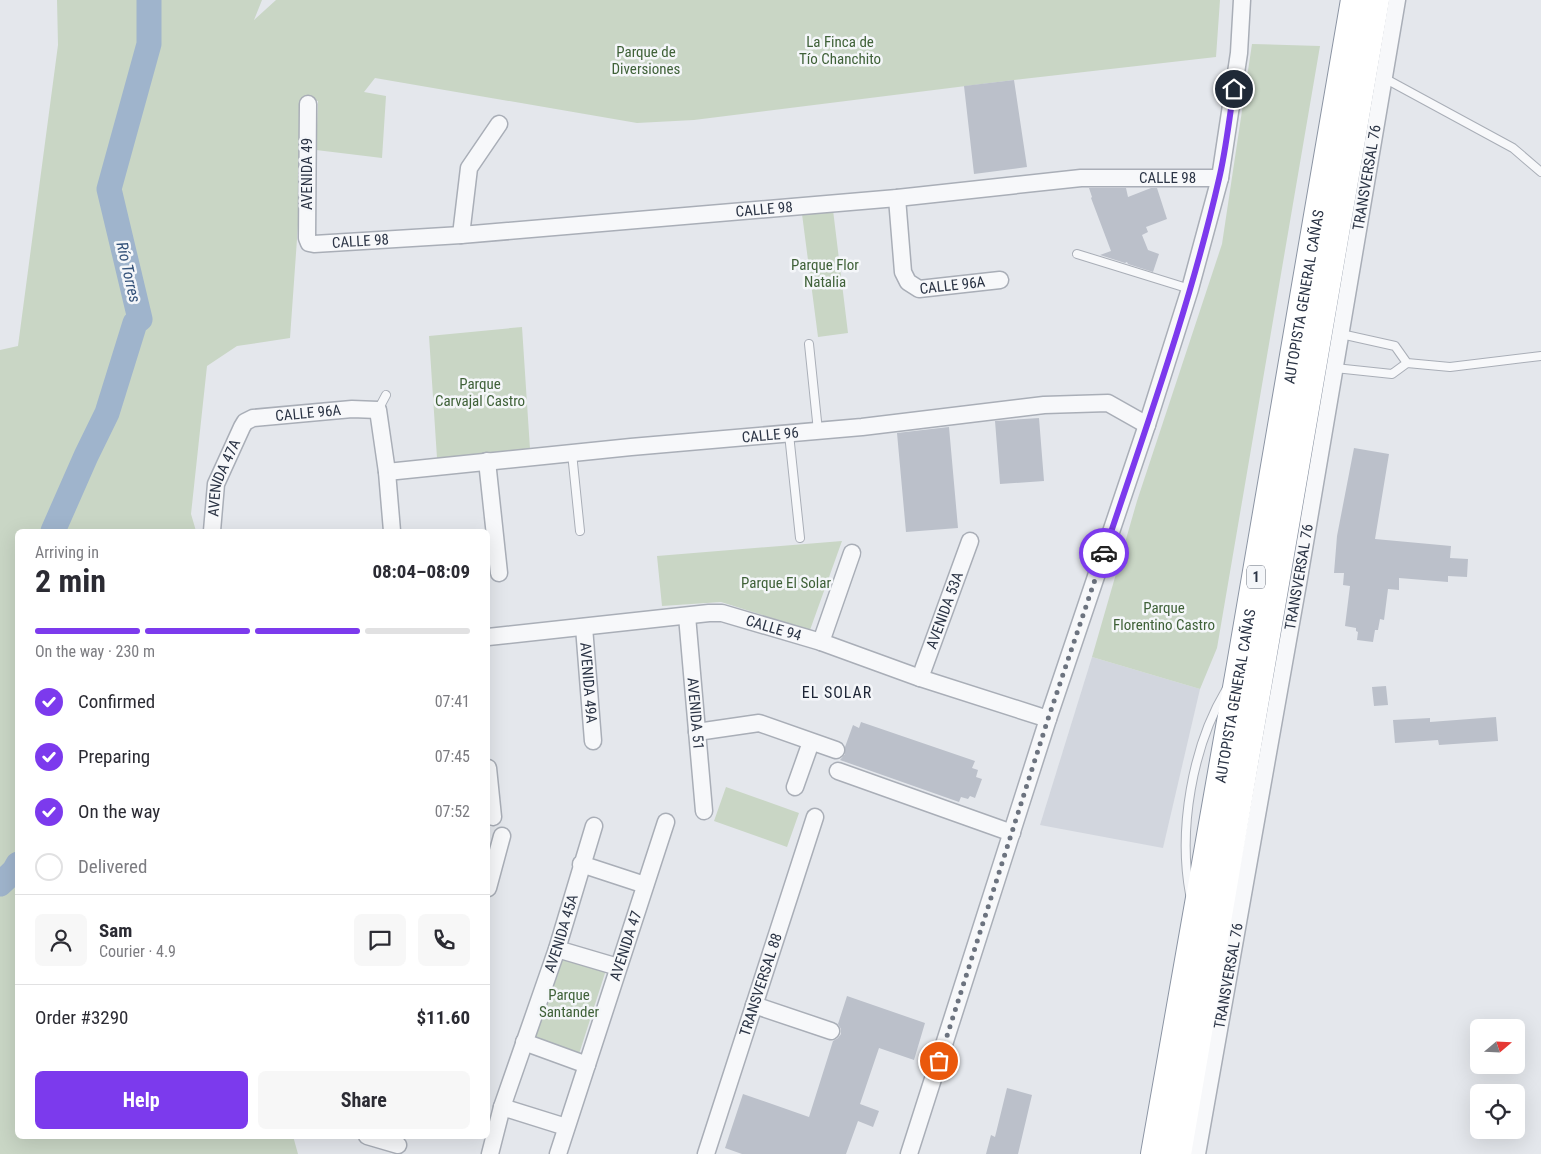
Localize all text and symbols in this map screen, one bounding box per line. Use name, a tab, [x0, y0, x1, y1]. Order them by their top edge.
park label: La Finca de Tío Chanchito	[799, 33, 881, 68]
park label: Parque de Diversiones	[612, 43, 681, 78]
pin	[1213, 68, 1255, 110]
icon: home	[1220, 75, 1248, 103]
street label: TRANSVERSAL 76	[1349, 123, 1385, 232]
street label: AVENIDA 49	[298, 138, 316, 210]
street label: CALLE 98	[1139, 169, 1196, 187]
street label: CALLE 98	[735, 198, 793, 221]
street label: AUTOPISTA GENERAL CAÑAS	[1280, 208, 1328, 385]
street label: CALLE 98	[331, 230, 390, 252]
water label: Río Torres	[112, 240, 145, 304]
park label: Parque Flor Natalia	[791, 256, 859, 291]
street label: CALLE 96A	[919, 273, 986, 298]
park label: Parque Carvajal Castro	[435, 375, 525, 410]
street label: CALLE 96A	[275, 401, 342, 425]
street label: CALLE 96	[741, 424, 799, 446]
street label: AVENIDA 47A	[204, 436, 244, 517]
street label: TRANSVERSAL 76	[1281, 523, 1317, 631]
courier	[1079, 528, 1129, 578]
icon: car	[1090, 539, 1118, 567]
text: Arriving in	[35, 543, 99, 562]
text: 08:04–08:09	[372, 560, 470, 583]
text: 2 min	[35, 562, 106, 600]
road number: 1	[1247, 566, 1265, 588]
street label: AVENIDA 53A	[922, 569, 967, 651]
park label: Parque El Solar	[741, 574, 831, 592]
park label: Parque Florentino Castro	[1113, 599, 1215, 634]
street label: AUTOPISTA GENERAL CAÑAS	[1211, 607, 1259, 784]
street label: CALLE 94	[744, 611, 804, 645]
text: On the way · 230 m	[35, 642, 155, 661]
street label: AVENIDA 49A	[576, 642, 601, 724]
street label: AVENIDA 51	[683, 677, 708, 750]
district label: EL SOLAR	[802, 683, 872, 702]
icon: check	[35, 688, 63, 716]
text: Confirmed	[78, 690, 155, 713]
text: 07:41	[435, 692, 470, 711]
icon: check	[35, 743, 63, 771]
text: Preparing	[78, 745, 150, 768]
text: 07:45	[435, 747, 470, 766]
icon: check	[35, 798, 63, 826]
text: On the way	[78, 800, 160, 823]
text: 07:52	[435, 802, 470, 821]
text: Delivered	[78, 855, 147, 878]
street label: AVENIDA 45A	[541, 892, 582, 975]
street label: AVENIDA 47	[606, 909, 645, 983]
button: person	[35, 914, 87, 966]
button: chat	[354, 914, 406, 966]
button: phone	[418, 914, 470, 966]
text: Sam	[99, 919, 132, 942]
street label: TRANSVERSAL 76	[1210, 921, 1247, 1030]
street label: TRANSVERSAL 88	[736, 931, 786, 1038]
text: Courier · 4.9	[99, 942, 176, 961]
park label: Parque Santander	[539, 986, 600, 1021]
text: Order #3290	[35, 1006, 128, 1029]
text: $11.60	[416, 1006, 470, 1029]
north arrow	[1470, 1019, 1525, 1074]
map controls	[1470, 1019, 1525, 1139]
pin	[918, 1040, 960, 1082]
icon: bag	[925, 1047, 953, 1075]
button: Help	[35, 1071, 248, 1129]
button: Share	[258, 1071, 470, 1129]
button: locate	[1470, 1084, 1525, 1139]

